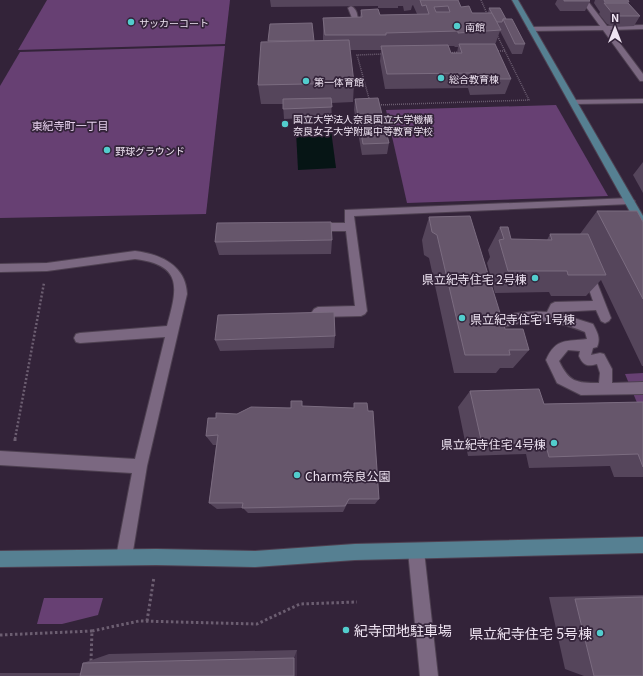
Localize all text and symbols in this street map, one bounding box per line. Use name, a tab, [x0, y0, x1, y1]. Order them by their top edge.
north arrow	[595, 8, 635, 48]
text: N	[611, 9, 619, 25]
place label: サッカーコート	[139, 15, 209, 30]
marker: サッカーコート	[126, 17, 136, 27]
place label: 南館	[465, 19, 485, 34]
marker: 南館	[452, 21, 462, 31]
place label: 総合教育棟	[449, 71, 499, 86]
marker: 総合教育棟	[436, 73, 446, 83]
place label: 第一体育館	[314, 74, 364, 89]
marker: 第一体育館	[301, 76, 311, 86]
place label: 国立大学法人奈良国立大学機構 奈良女子大学附属中等教育学校	[293, 111, 433, 138]
district label: 東紀寺町一丁目	[32, 117, 109, 133]
marker: 国立大学法人奈良国立大学機構 奈良女子大学附属中等教育学校	[280, 119, 290, 129]
place label: 野球グラウンド	[115, 143, 185, 158]
marker: 野球グラウンド	[102, 145, 112, 155]
place label: 県立紀寺住宅 2号棟	[422, 270, 527, 287]
marker: 県立紀寺住宅 2号棟	[530, 273, 540, 283]
place label: 県立紀寺住宅 1号棟	[470, 310, 575, 327]
marker: 県立紀寺住宅 1号棟	[457, 313, 467, 323]
place label: 県立紀寺住宅 4号棟	[441, 435, 546, 452]
marker: 県立紀寺住宅 4号棟	[549, 438, 559, 448]
place label: Charm奈良公園	[305, 467, 390, 484]
marker: Charm奈良公園	[292, 470, 302, 480]
place label: 紀寺団地駐車場	[354, 620, 452, 640]
place label: 県立紀寺住宅 5号棟	[469, 623, 592, 643]
marker: 紀寺団地駐車場	[341, 625, 351, 635]
marker: 県立紀寺住宅 5号棟	[595, 628, 605, 638]

